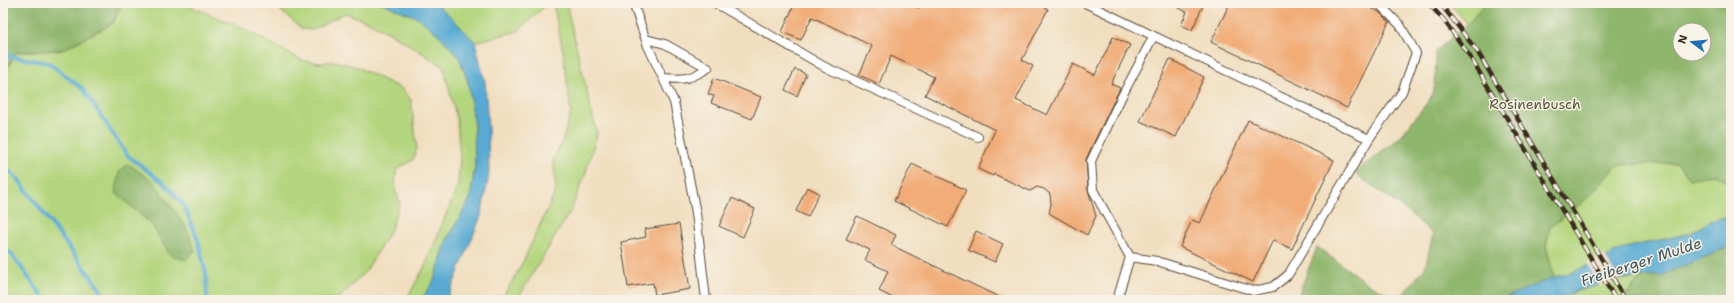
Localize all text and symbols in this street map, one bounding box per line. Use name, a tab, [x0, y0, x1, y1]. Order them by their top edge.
north arrow	[1672, 22, 1712, 62]
text: N	[1674, 33, 1691, 46]
park label: Rosinenbusch	[1489, 95, 1581, 113]
water label: Freiberger Mulde	[1578, 233, 1704, 291]

